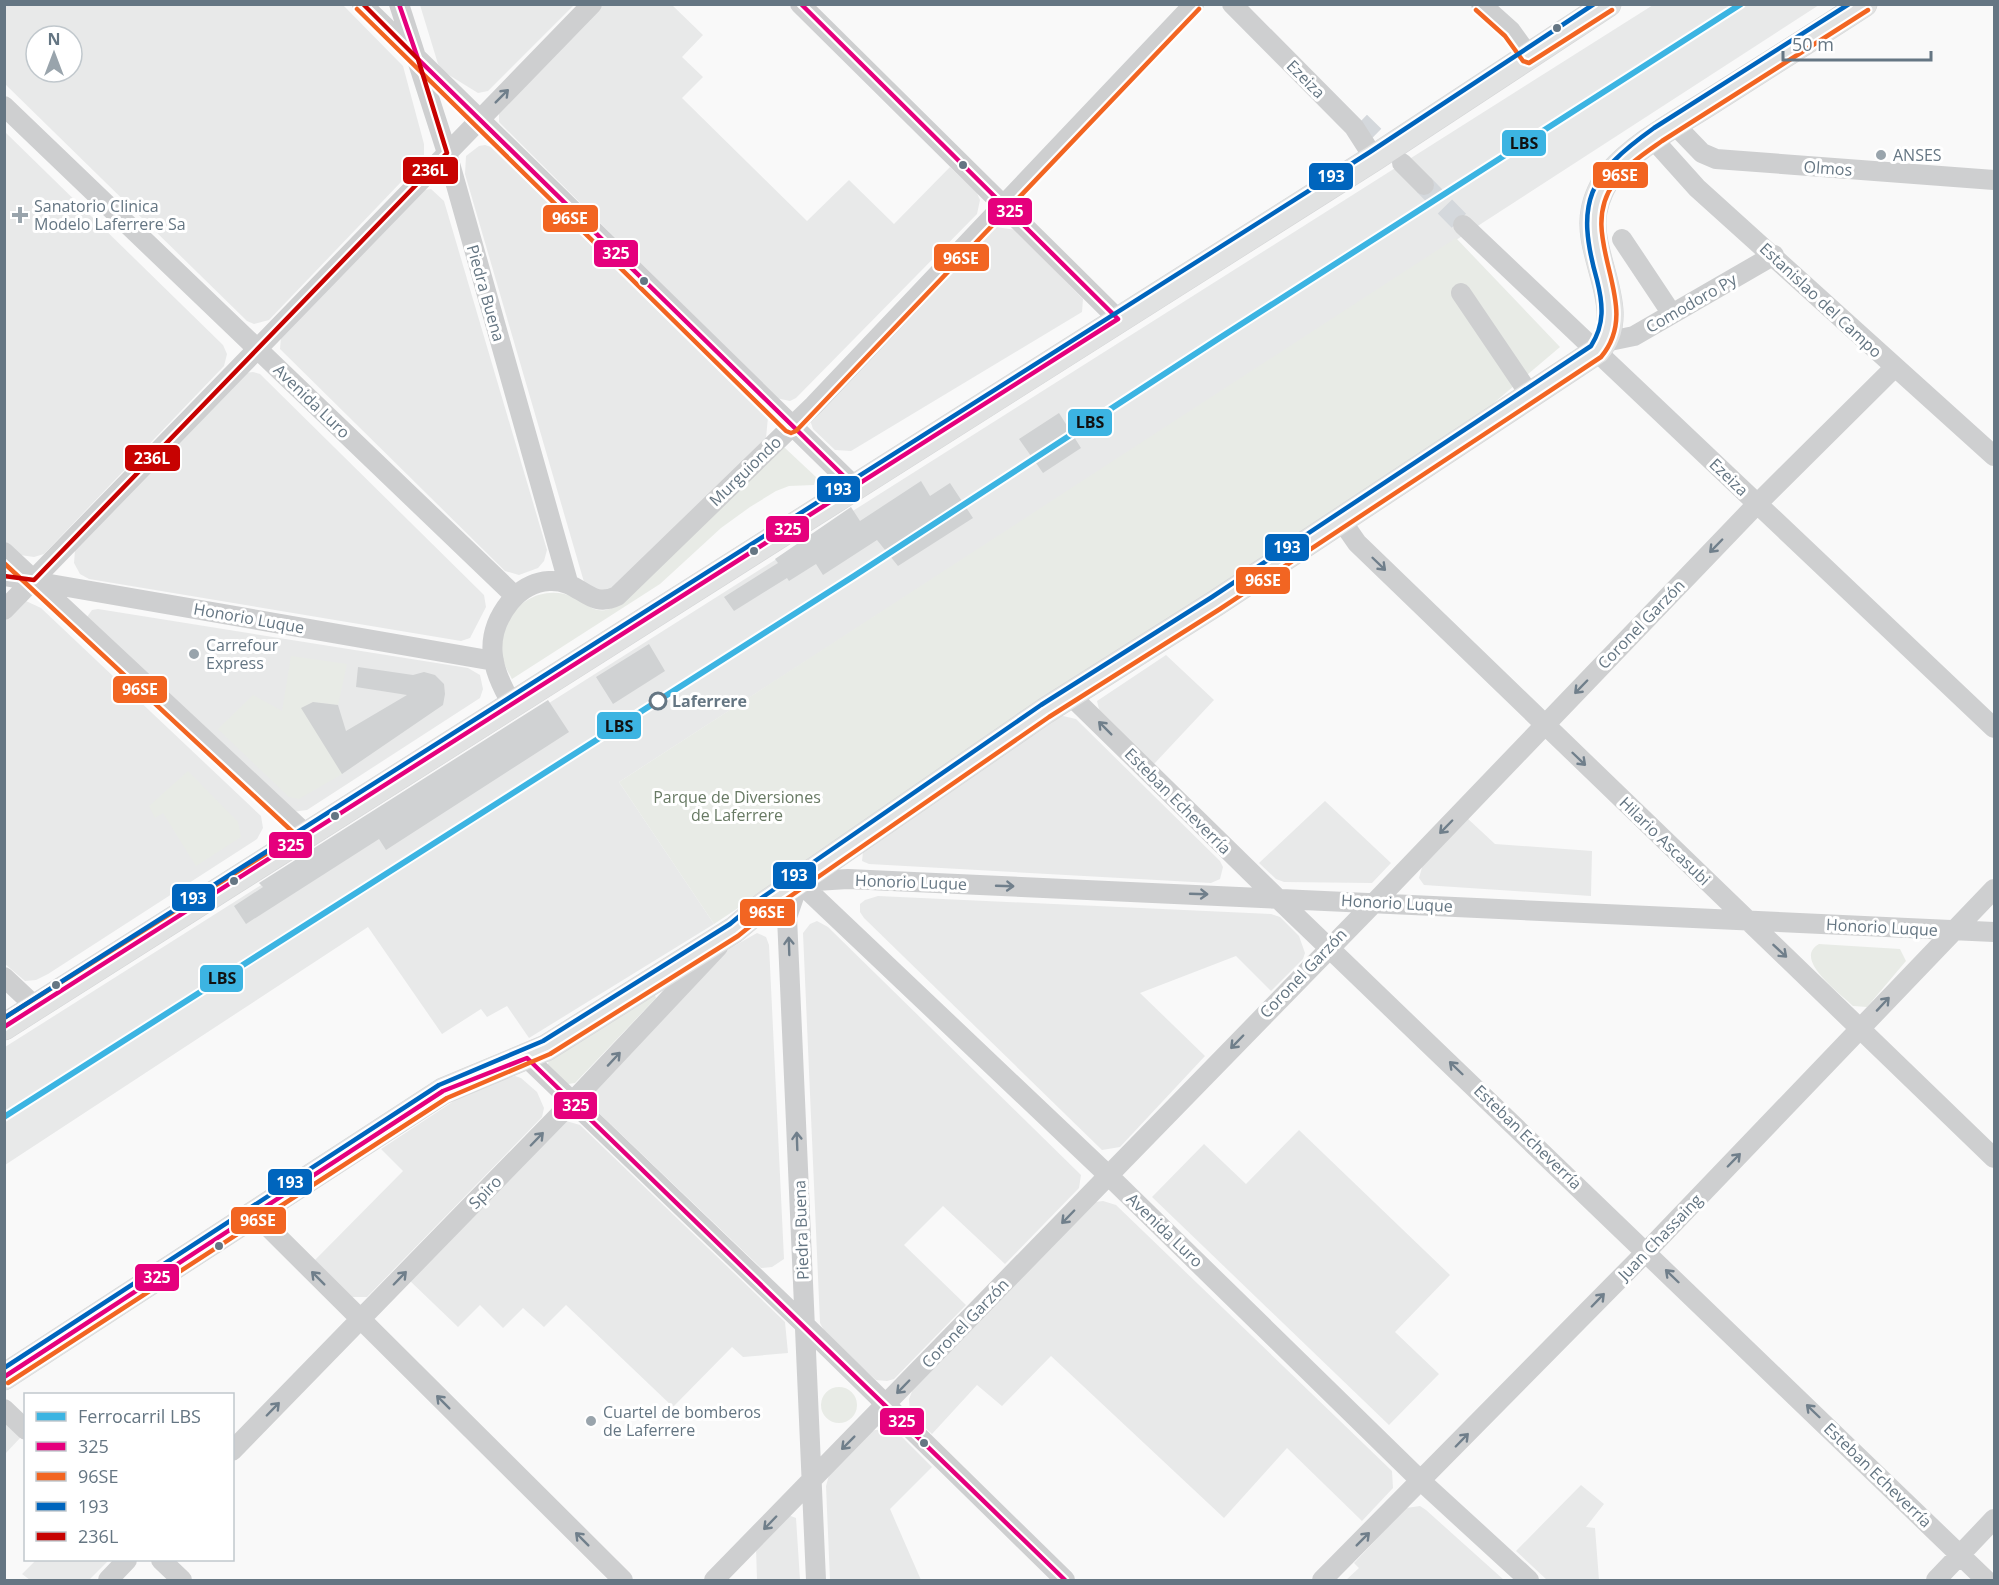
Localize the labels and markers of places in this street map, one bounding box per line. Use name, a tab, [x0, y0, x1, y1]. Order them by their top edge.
unlabelled marker	[1551, 22, 1563, 34]
place label: ANSES	[1893, 144, 1942, 166]
marker: ANSES	[1874, 148, 1888, 162]
unlabelled marker	[957, 159, 969, 171]
place label: Sanatorio Clinica Modelo Laferrere Sa	[34, 195, 186, 235]
marker: Sanatorio Clinica Modelo Laferrere Sa	[11, 206, 29, 224]
unlabelled marker	[638, 275, 650, 287]
unlabelled marker	[748, 545, 760, 557]
place label: Carrefour Express	[206, 634, 279, 674]
marker: Carrefour Express	[187, 647, 201, 661]
place label: Laferrere	[672, 690, 747, 712]
marker: Laferrere	[649, 692, 667, 710]
unlabelled marker	[329, 810, 341, 822]
unlabelled marker	[228, 875, 240, 887]
unlabelled marker	[50, 979, 62, 991]
unlabelled marker	[213, 1240, 225, 1252]
place label: Cuartel de bomberos de Laferrere	[603, 1401, 761, 1441]
marker: Cuartel de bomberos de Laferrere	[584, 1414, 598, 1428]
unlabelled marker	[918, 1437, 930, 1449]

